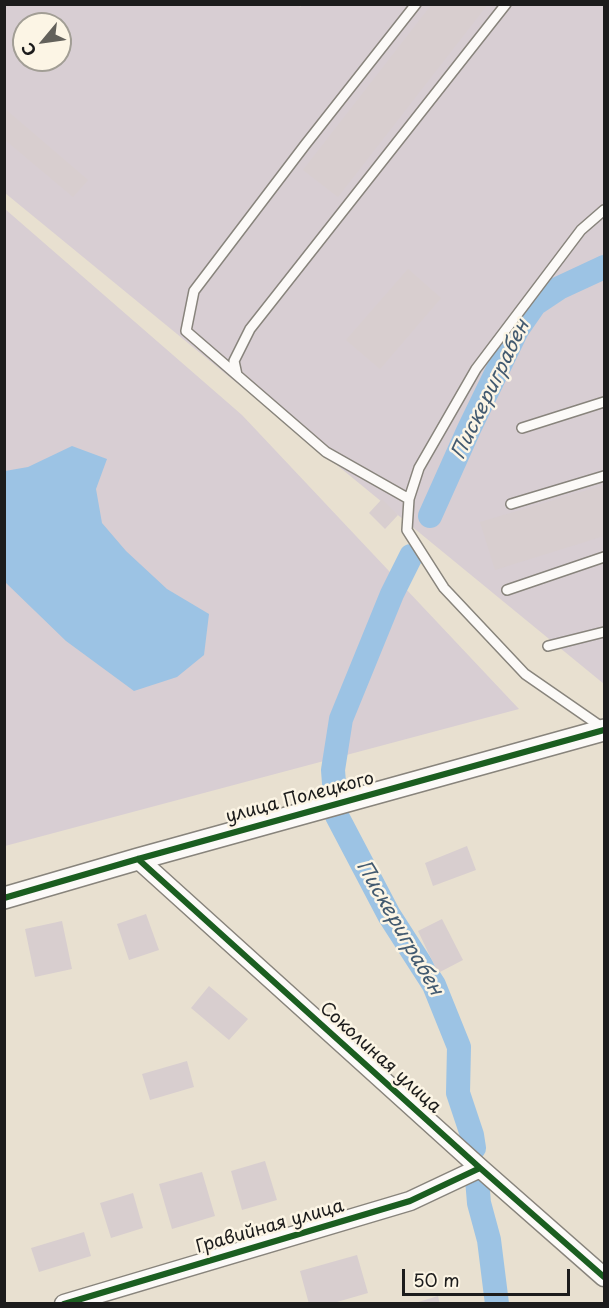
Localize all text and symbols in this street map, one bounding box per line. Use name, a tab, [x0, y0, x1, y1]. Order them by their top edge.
north arrow	[12, 12, 72, 72]
text: С	[15, 39, 41, 61]
water label: Пискериграбен	[447, 316, 535, 464]
street label: улица Полецкого	[223, 768, 377, 828]
water label: Пискериграбен	[351, 856, 447, 1000]
street label: Соколиная улица	[315, 998, 445, 1118]
street label: Гравийная улица	[193, 1196, 347, 1258]
scale bar	[405, 1257, 573, 1295]
text: 50 m	[413, 1266, 460, 1293]

